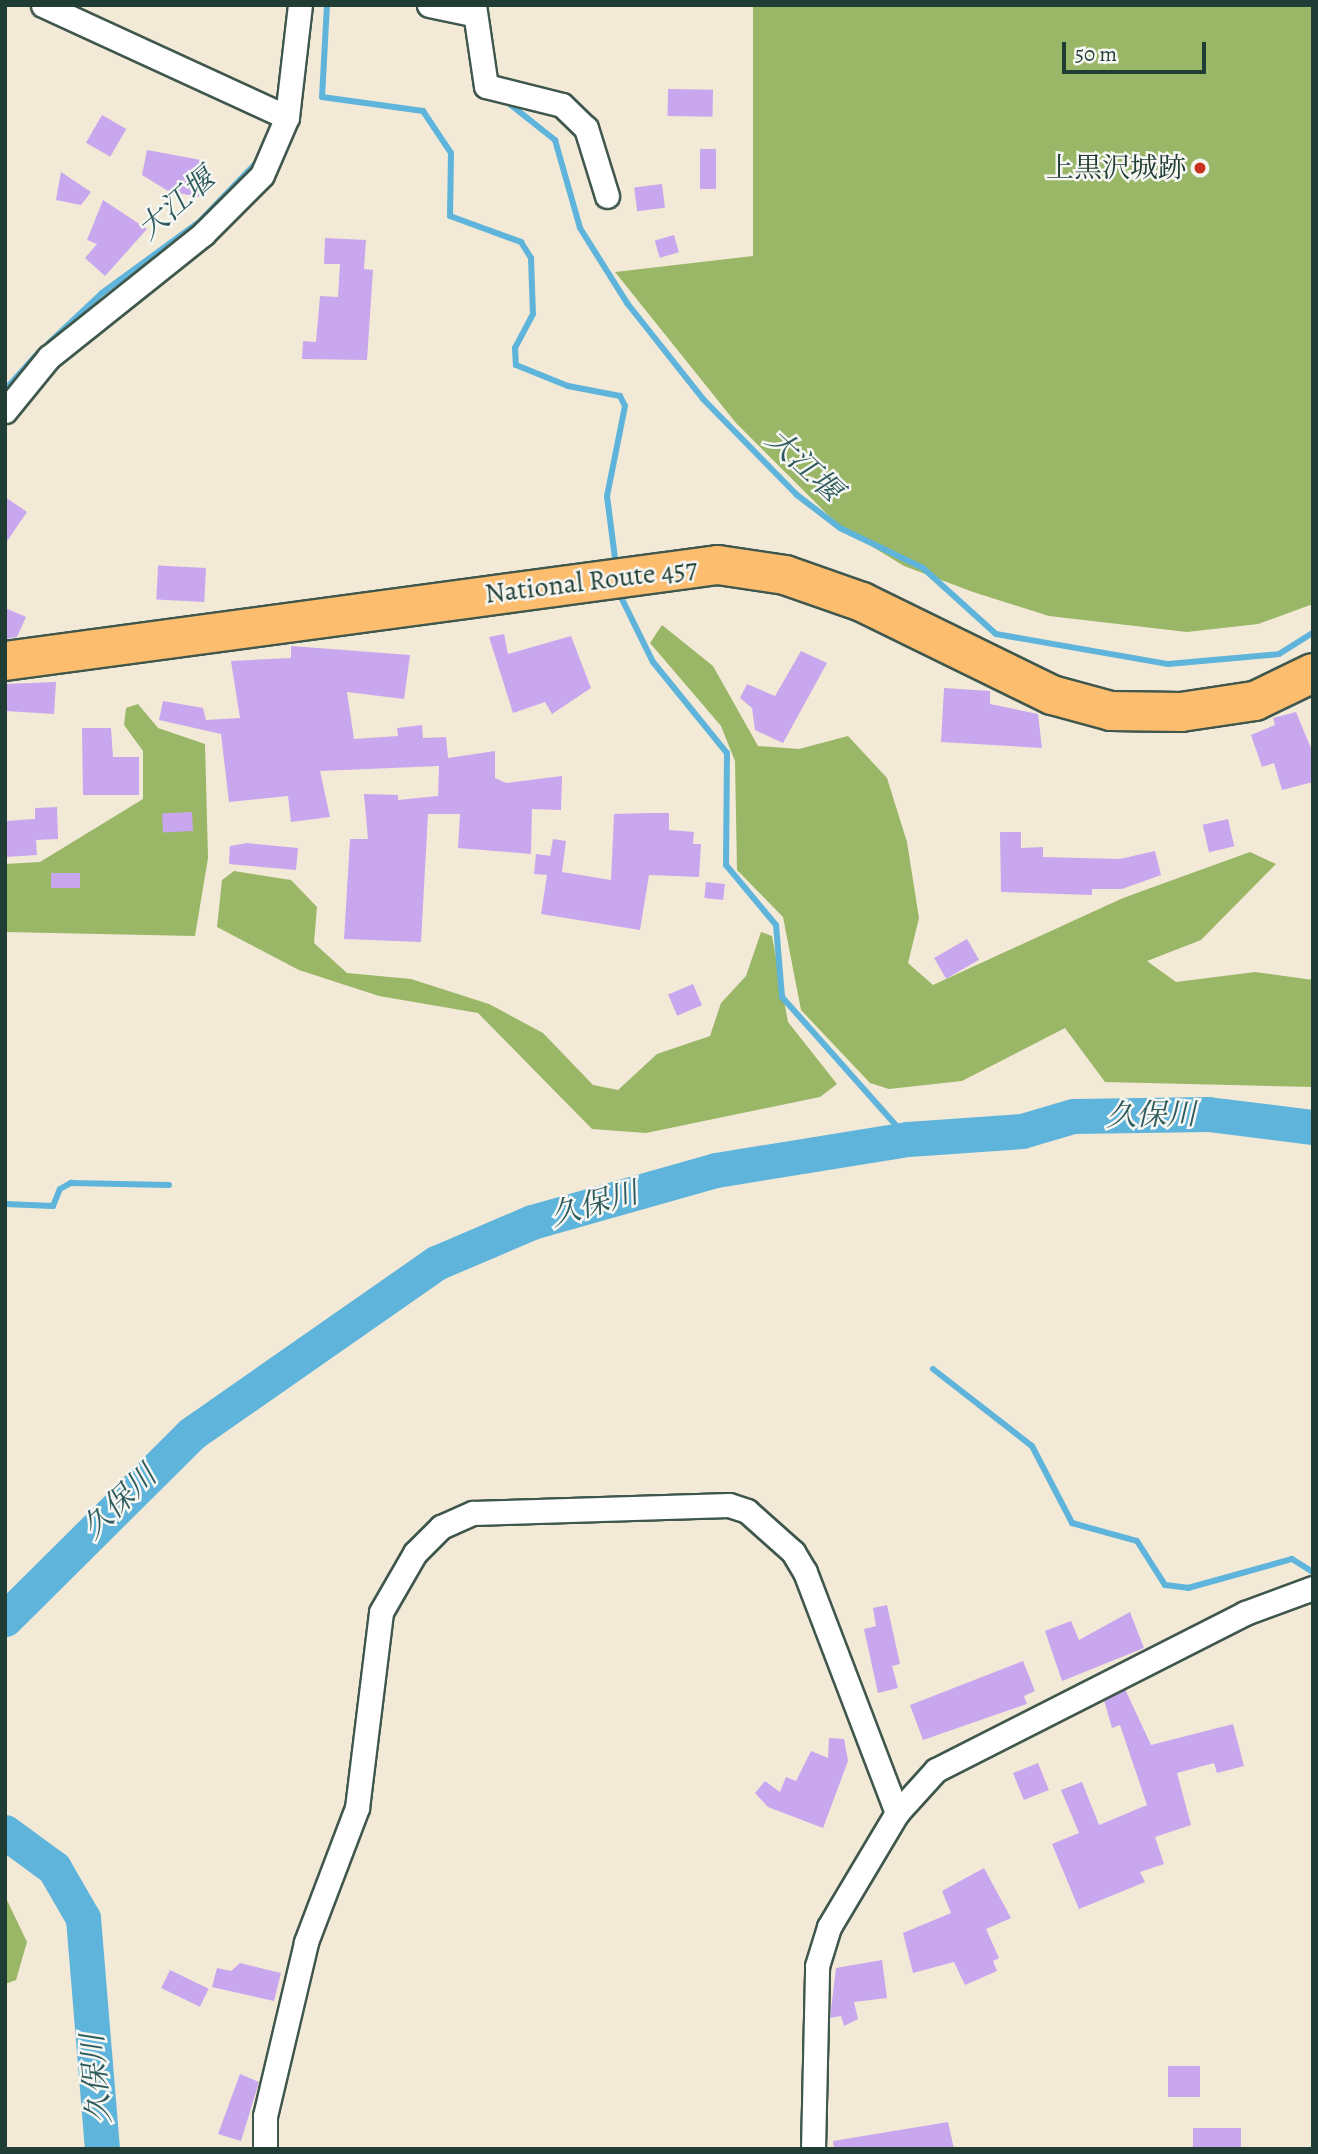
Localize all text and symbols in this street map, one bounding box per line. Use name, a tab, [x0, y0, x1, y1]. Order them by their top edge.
scale bar	[1066, 28, 1210, 72]
text: 50 m	[1075, 40, 1117, 68]
place label: 上黒沢城跡	[1046, 151, 1186, 185]
marker: 上黒沢城跡	[1192, 160, 1208, 176]
water label: 大江堰	[130, 161, 222, 247]
water label: 大江堰	[759, 421, 849, 509]
street label: National Route 457	[483, 551, 699, 611]
water label: 久保川	[1106, 1096, 1196, 1134]
water label: 久保川	[546, 1174, 642, 1234]
water label: 久保川	[74, 1458, 164, 1546]
water label: 久保川	[74, 2033, 118, 2125]

